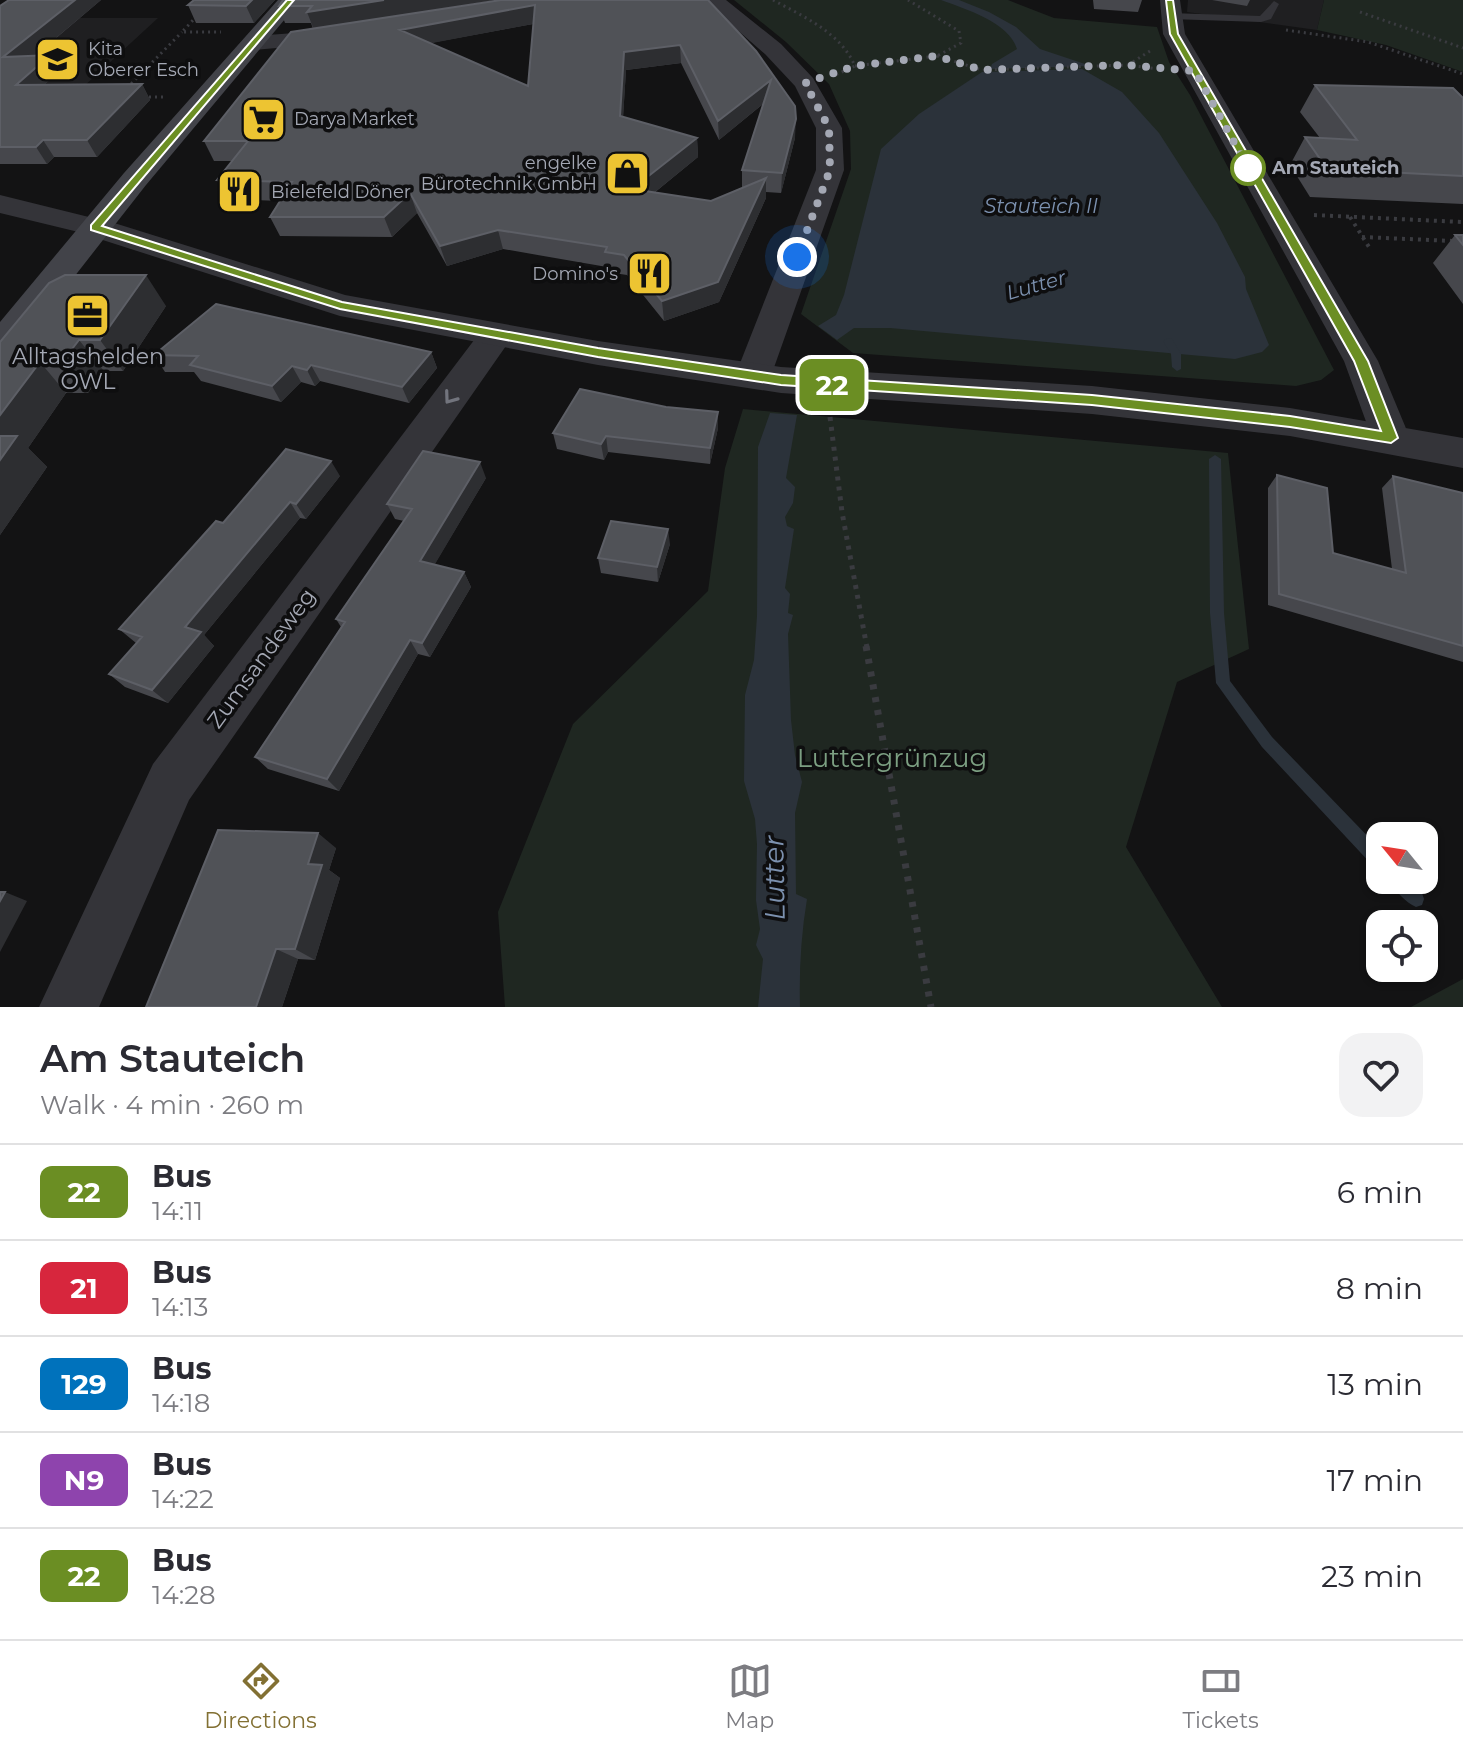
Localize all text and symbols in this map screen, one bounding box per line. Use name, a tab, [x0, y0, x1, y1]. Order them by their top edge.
school or university icon: Kita Oberer Esch	[33, 35, 81, 83]
place label: Kita Oberer Esch	[88, 38, 199, 81]
supermarket icon: Darya Market	[239, 95, 287, 143]
place label: Darya Market	[294, 108, 415, 130]
shop icon: engelke Bürotechnik GmbH	[604, 149, 652, 197]
marker: Am Stauteich	[1231, 151, 1265, 185]
place label: engelke Bürotechnik GmbH	[421, 152, 597, 195]
place label: Am Stauteich	[1271, 157, 1400, 179]
restaurant icon: Bielefeld Döner	[216, 168, 264, 216]
place label: Bielefeld Döner	[271, 181, 411, 203]
water label: Stauteich II	[984, 194, 1098, 218]
your location	[777, 237, 817, 277]
restaurant icon: Domino's	[625, 250, 673, 298]
place label: Domino's	[532, 263, 618, 285]
water label: Lutter	[1003, 265, 1069, 305]
office icon: Alltagshelden OWL	[64, 291, 112, 339]
place label: Alltagshelden OWL	[12, 343, 164, 395]
line badge: 22	[796, 359, 868, 411]
text: 22	[815, 368, 849, 402]
one-way arrow	[446, 389, 460, 403]
street label: Zumsandeweg	[202, 583, 321, 733]
park label: Luttergrünzug	[797, 742, 987, 774]
north arrow	[1366, 822, 1438, 894]
map controls	[1366, 822, 1438, 982]
water label: Lutter	[756, 834, 792, 921]
button: locate	[1366, 910, 1438, 982]
button: heart	[1339, 1033, 1423, 1117]
text: Am Stauteich	[40, 1035, 305, 1082]
text: Walk · 4 min · 260 m	[40, 1089, 304, 1121]
text: Bus	[152, 1158, 212, 1195]
text: 6 min	[1337, 1174, 1423, 1211]
text: 22	[67, 1175, 101, 1209]
text: 14:11	[152, 1195, 203, 1227]
text: Bus	[152, 1254, 212, 1291]
text: 8 min	[1336, 1270, 1423, 1307]
text: 21	[70, 1271, 98, 1305]
text: 14:13	[152, 1291, 208, 1323]
text: Bus	[152, 1350, 212, 1387]
text: 13 min	[1327, 1366, 1423, 1403]
text: 129	[61, 1367, 107, 1401]
text: 14:18	[152, 1387, 210, 1419]
text: Bus	[152, 1446, 212, 1483]
text: 17 min	[1326, 1462, 1423, 1499]
text: N9	[64, 1463, 104, 1497]
text: 14:22	[152, 1483, 214, 1515]
text: Bus	[152, 1542, 212, 1579]
text: 23 min	[1321, 1558, 1423, 1595]
text: 22	[67, 1559, 101, 1593]
text: 14:28	[152, 1579, 216, 1611]
tab: Directions	[204, 1659, 317, 1734]
tab: Map	[725, 1659, 774, 1734]
tab: Tickets	[1182, 1659, 1259, 1734]

